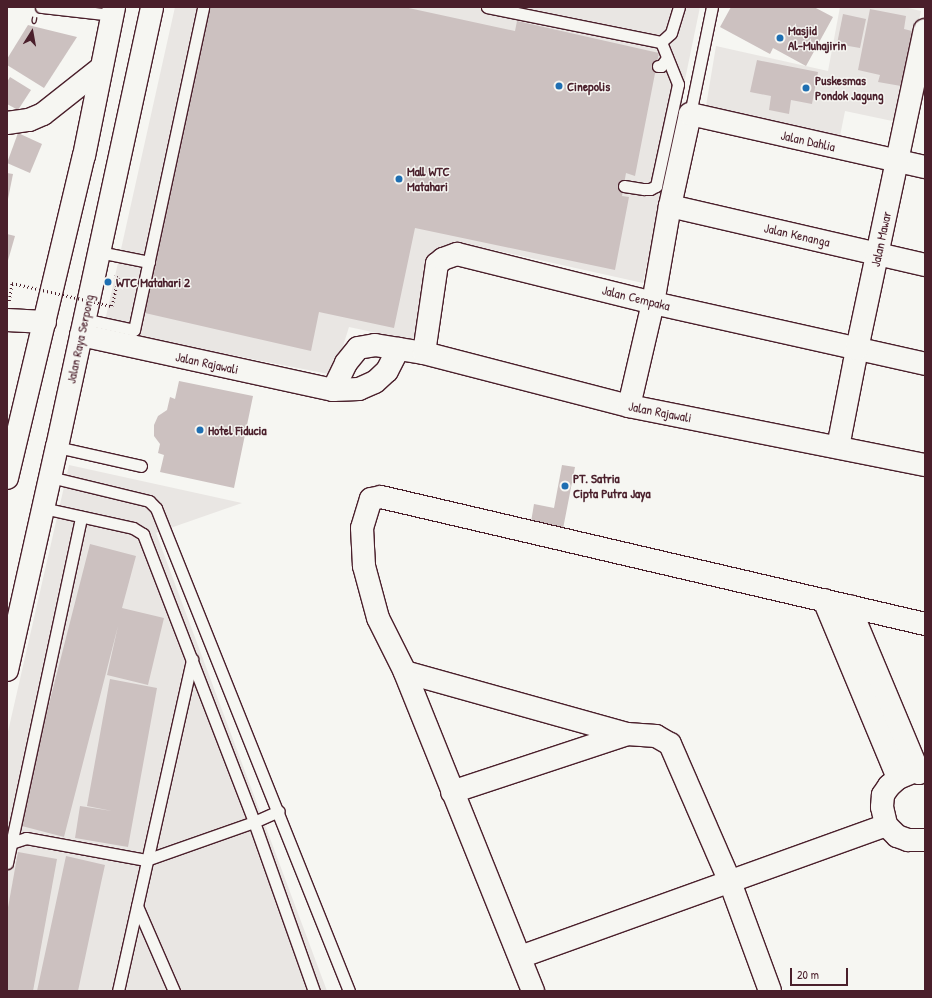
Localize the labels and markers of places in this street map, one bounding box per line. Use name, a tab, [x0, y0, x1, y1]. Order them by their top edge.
place label: Masjid Al-Muhajirin	[788, 23, 846, 54]
marker: Masjid Al-Muhajirin	[775, 33, 785, 43]
place label: Puskesmas Pondok Jagung	[815, 73, 884, 104]
place label: Cinepolis	[567, 78, 610, 94]
marker: Cinepolis	[554, 81, 564, 91]
marker: Puskesmas Pondok Jagung	[800, 82, 812, 94]
place label: Mall WTC Matahari	[407, 164, 450, 195]
marker: Mall WTC Matahari	[394, 174, 404, 184]
place label: WTC Matahari 2	[116, 274, 190, 290]
marker: WTC Matahari 2	[103, 277, 113, 287]
place label: Hotel Fiducia	[208, 422, 267, 438]
marker: Hotel Fiducia	[195, 425, 205, 435]
place label: PT. Satria Cipta Putra Jaya	[573, 471, 651, 502]
marker: PT. Satria Cipta Putra Jaya	[560, 481, 570, 491]

